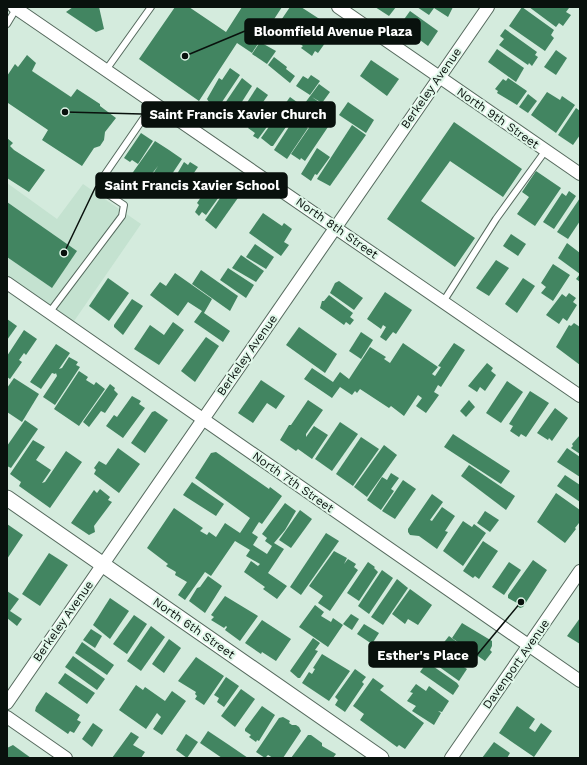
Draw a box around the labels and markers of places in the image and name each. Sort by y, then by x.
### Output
callout: Bloomfield Avenue Plaza [245,19,420,44]
callout: Saint Francis Xavier Church [142,102,335,127]
callout: Saint Francis Xavier School [96,173,287,198]
callout: Esther's Place [369,642,477,667]

